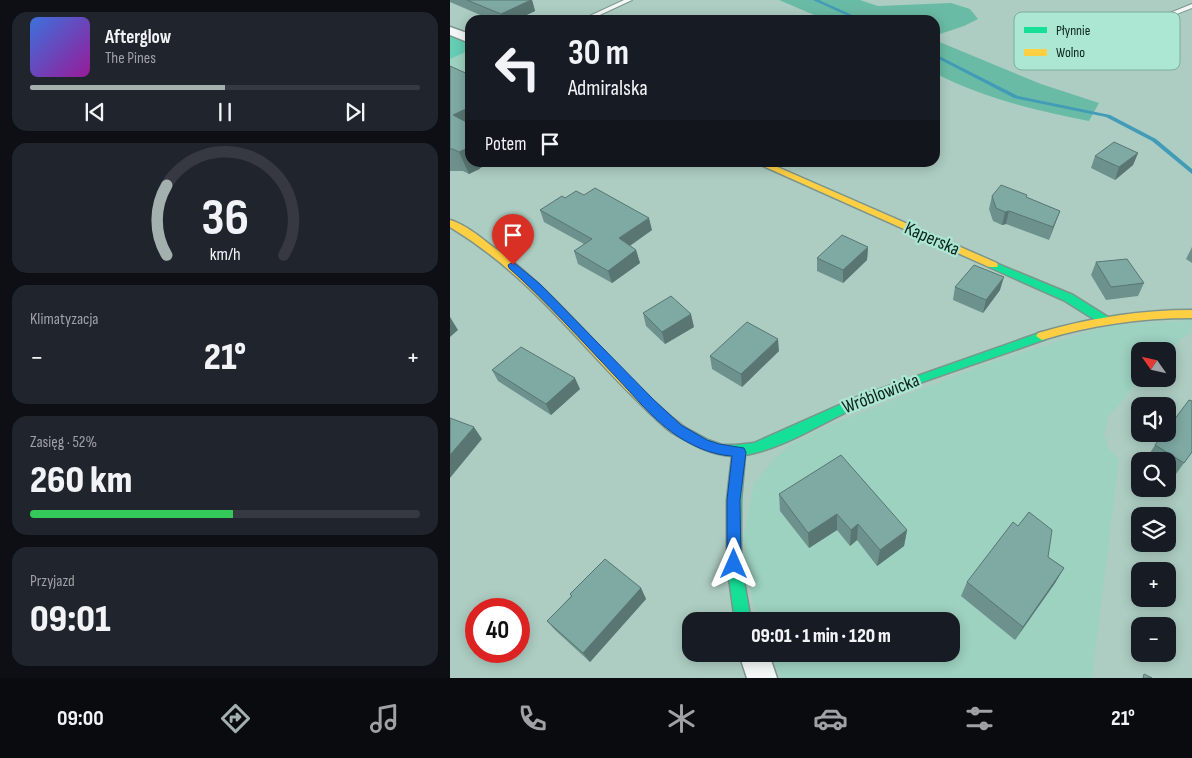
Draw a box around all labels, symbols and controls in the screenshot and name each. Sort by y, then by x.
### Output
legend [1014,12,1180,70]
text: Płynnie [1056,22,1090,39]
text: Afterglow [105,26,171,49]
text: 30 m [568,32,629,75]
icon: left [485,35,550,100]
text: Wolno [1056,44,1085,61]
text: The Pines [105,49,156,68]
text: Admiralska [568,75,648,102]
icon: previous [81,98,109,126]
icon: pause [211,98,239,126]
icon: next [341,98,369,126]
icon: arrive [536,130,564,158]
text: Potem [485,133,526,156]
text: 36 [201,187,249,250]
pin [492,214,534,265]
street label: Kaperska [901,217,963,261]
icon: arrive [499,221,527,249]
text: km/h [210,244,240,265]
text: Klimatyzacja [30,310,99,329]
text: 21° [204,335,246,380]
text: − [30,341,44,374]
text: + [406,341,420,374]
north arrow [1131,342,1176,388]
map controls [1131,342,1176,662]
street label: Wróblowicka [839,369,923,419]
button: sound [1131,397,1176,442]
text: Zasięg · 52% [30,433,97,452]
button: search [1131,452,1176,497]
text: 260 km [30,458,132,503]
button: layers [1131,507,1176,552]
position arrow [707,537,759,589]
button: + [1131,562,1176,607]
text: Przyjazd [30,572,75,591]
text: 09:01 [30,597,111,642]
speed limit sign: 40 [465,598,530,663]
button: − [1131,617,1176,662]
text: 09:01 · 1 min · 120 m [751,625,891,648]
icon: directions [218,701,253,736]
icon: music [367,701,402,736]
icon: phone [515,701,550,736]
icon: climate [664,701,699,736]
icon: car [813,701,848,736]
icon: filters [962,701,997,736]
text: 09:00 [57,705,104,732]
text: 21° [1111,705,1135,732]

